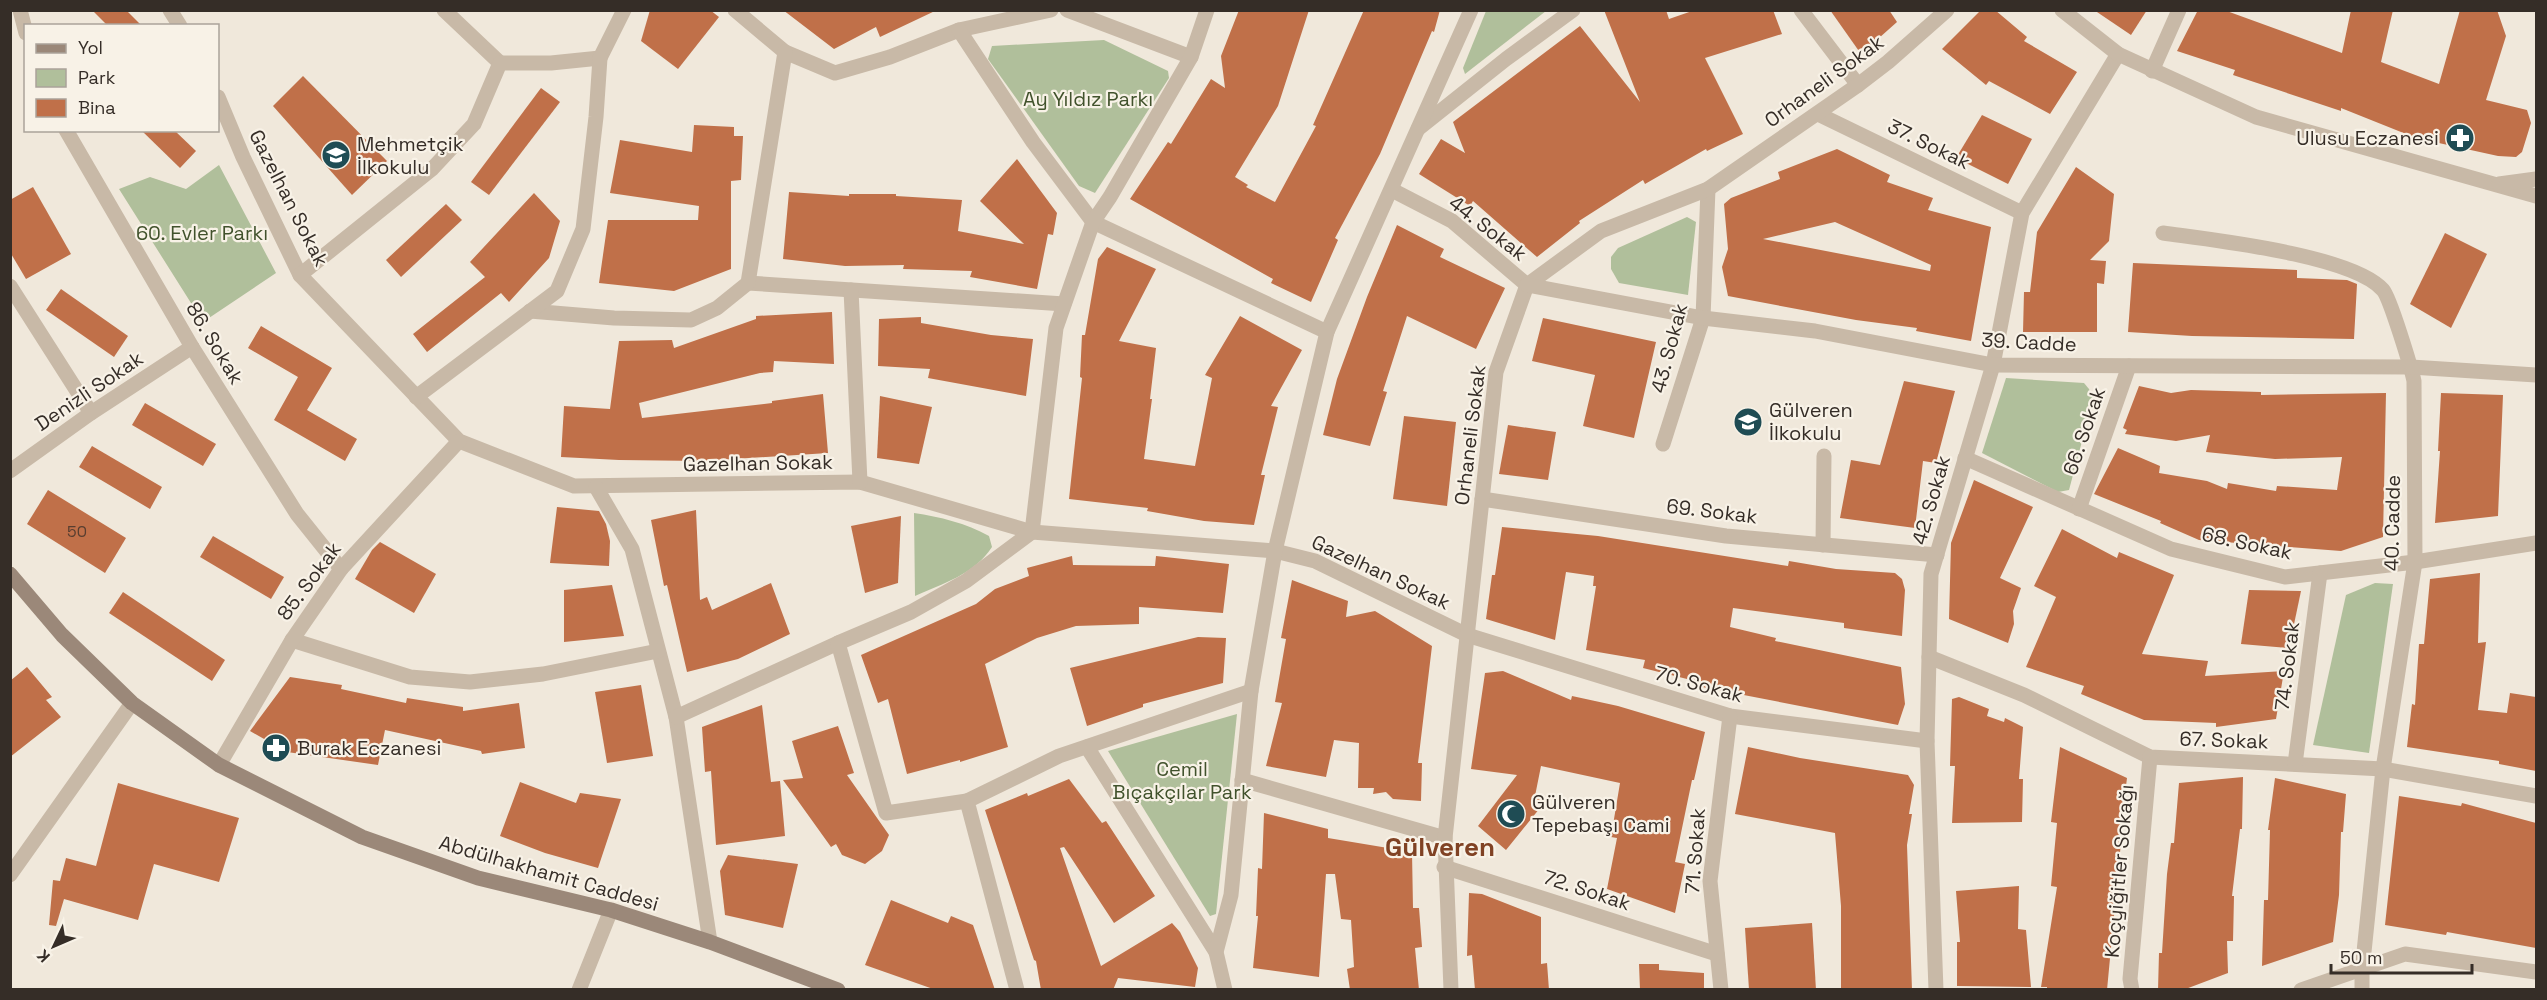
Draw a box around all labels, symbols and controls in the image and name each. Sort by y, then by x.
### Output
legend [24,24,219,132]
street label: Orhaneli Sokak [1759,29,1889,133]
text: Yol [78,36,103,59]
text: Park [78,66,116,89]
park label: Ay Yıldız Parkı [1023,86,1153,112]
text: Bina [78,96,116,119]
street label: 37. Sokak [1883,113,1975,175]
pharmacy icon: Ulusu Eczanesi [2444,122,2476,154]
street label: Gazelhan Sokak [243,125,335,271]
place label: Ulusu Eczanesi [2296,125,2439,151]
place label: Mehmetçik İlkokulu [357,131,464,180]
school or university icon: Mehmetçik İlkokulu [320,139,352,171]
street label: 44. Sokak [1444,189,1532,267]
park label: 60. Evler Parkı [136,220,268,246]
street label: 86. Sokak [180,297,250,389]
street label: 43. Sokak [1645,300,1693,396]
street label: 39. Cadde [1981,327,2077,357]
street label: Denizli Sokak [30,345,148,437]
street label: Orhaneli Sokak [1448,363,1492,507]
street label: 66. Sokak [2057,383,2111,478]
place label: Gülveren İlkokulu [1769,397,1853,446]
school or university icon: Gülveren İlkokulu [1732,406,1764,438]
street label: Gazelhan Sokak [683,449,833,477]
street label: 42. Sokak [1906,452,1956,548]
street label: 40. Cadde [2378,475,2406,571]
street label: 69. Sokak [1665,493,1759,529]
house number: 50 [67,521,87,542]
street label: 68. Sokak [2199,521,2295,565]
street label: Gazelhan Sokak [1308,529,1455,616]
street label: 85. Sokak [271,536,347,625]
street label: 74. Sokak [2269,620,2305,712]
street label: 70. Sokak [1652,660,1746,708]
street label: 67. Sokak [2179,725,2269,755]
pharmacy icon: Burak Eczanesi [260,732,292,764]
place label: Burak Eczanesi [297,735,441,761]
park label: Cemil Bıçakçılar Park [1112,756,1252,805]
street label: Koçyiğitler Sokağı [2098,783,2140,959]
place label: Gülveren Tepebaşı Cami [1532,789,1670,838]
mosque icon: Gülveren Tepebaşı Cami [1495,798,1527,830]
street label: 71. Sokak [1679,807,1711,895]
street label: Abdülhakhamit Caddesi [436,829,662,917]
district label: Gülveren [1385,830,1495,864]
street label: 72. Sokak [1540,864,1634,916]
north arrow [24,916,84,976]
scale bar [2331,937,2472,975]
text: K [33,945,55,967]
text: 50 m [2340,946,2382,969]

